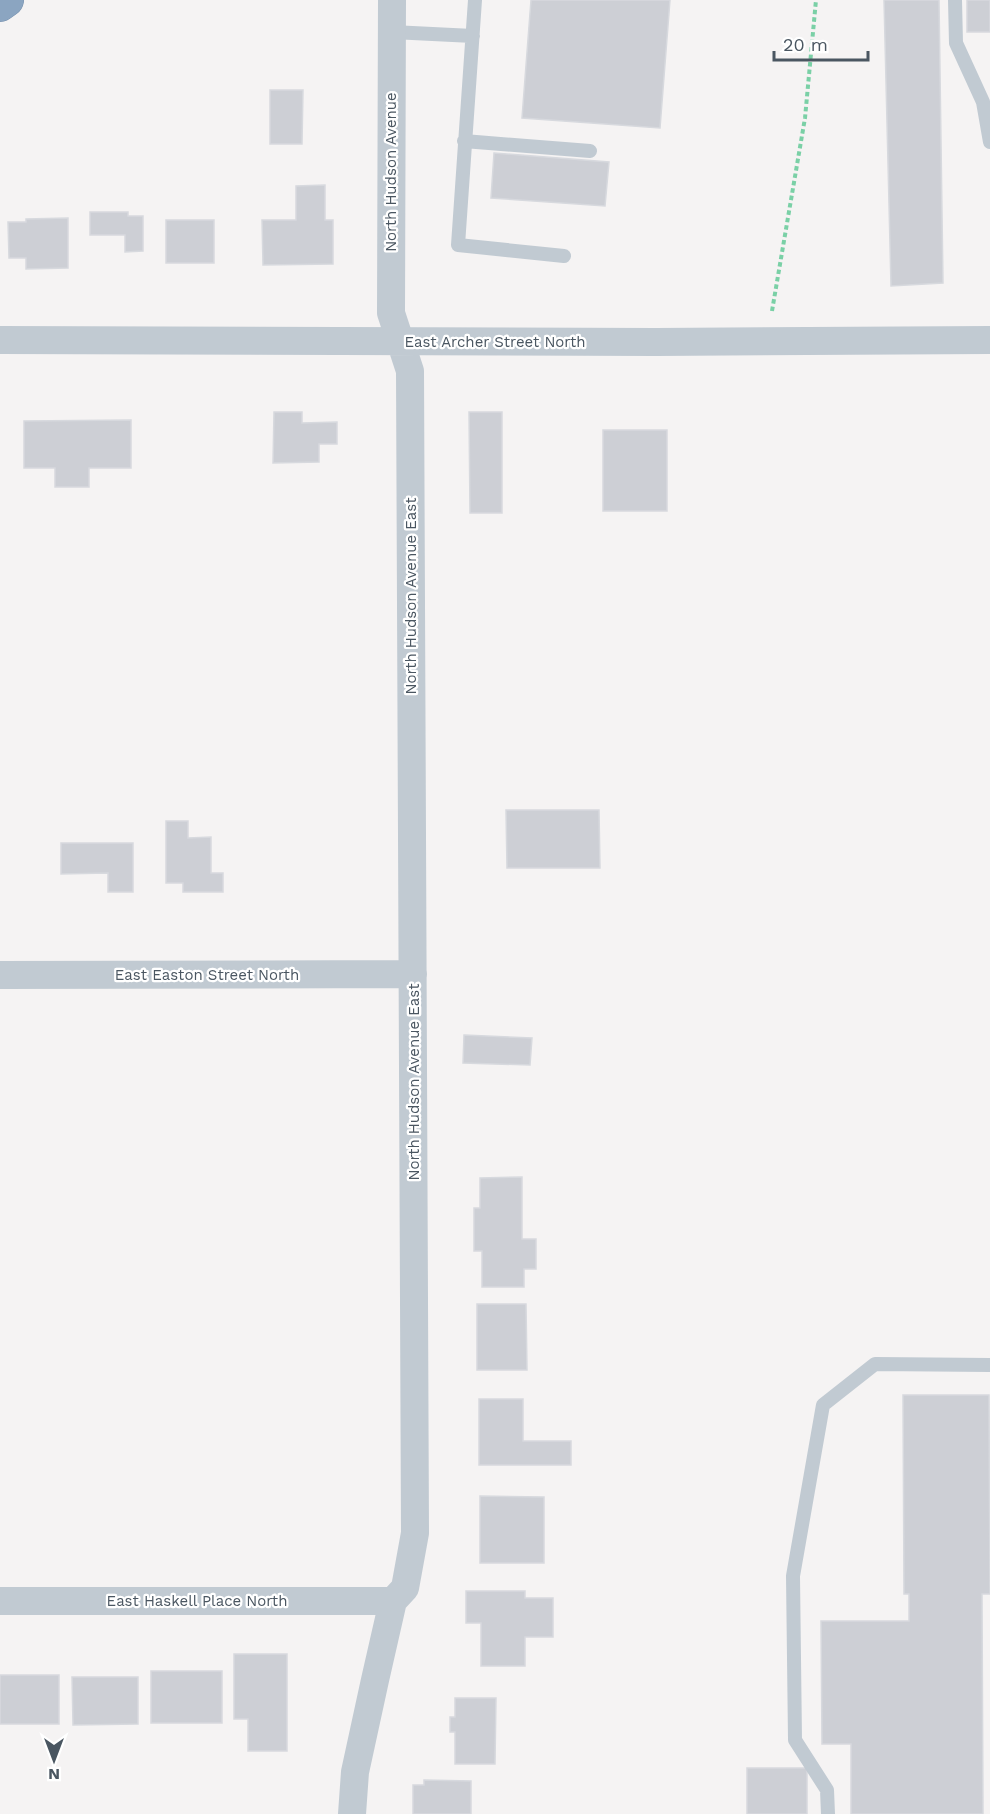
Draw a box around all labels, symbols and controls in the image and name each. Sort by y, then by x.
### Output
scale bar [774,24,868,62]
text: 20 m [783,34,828,55]
street label: North Hudson Avenue [382,92,400,252]
street label: East Archer Street North [404,333,586,351]
street label: North Hudson Avenue East [402,497,420,694]
street label: East Easton Street North [115,966,299,984]
street label: North Hudson Avenue East [405,983,423,1180]
street label: East Haskell Place North [107,1592,287,1610]
north arrow [24,1730,84,1790]
text: N [48,1765,60,1784]

